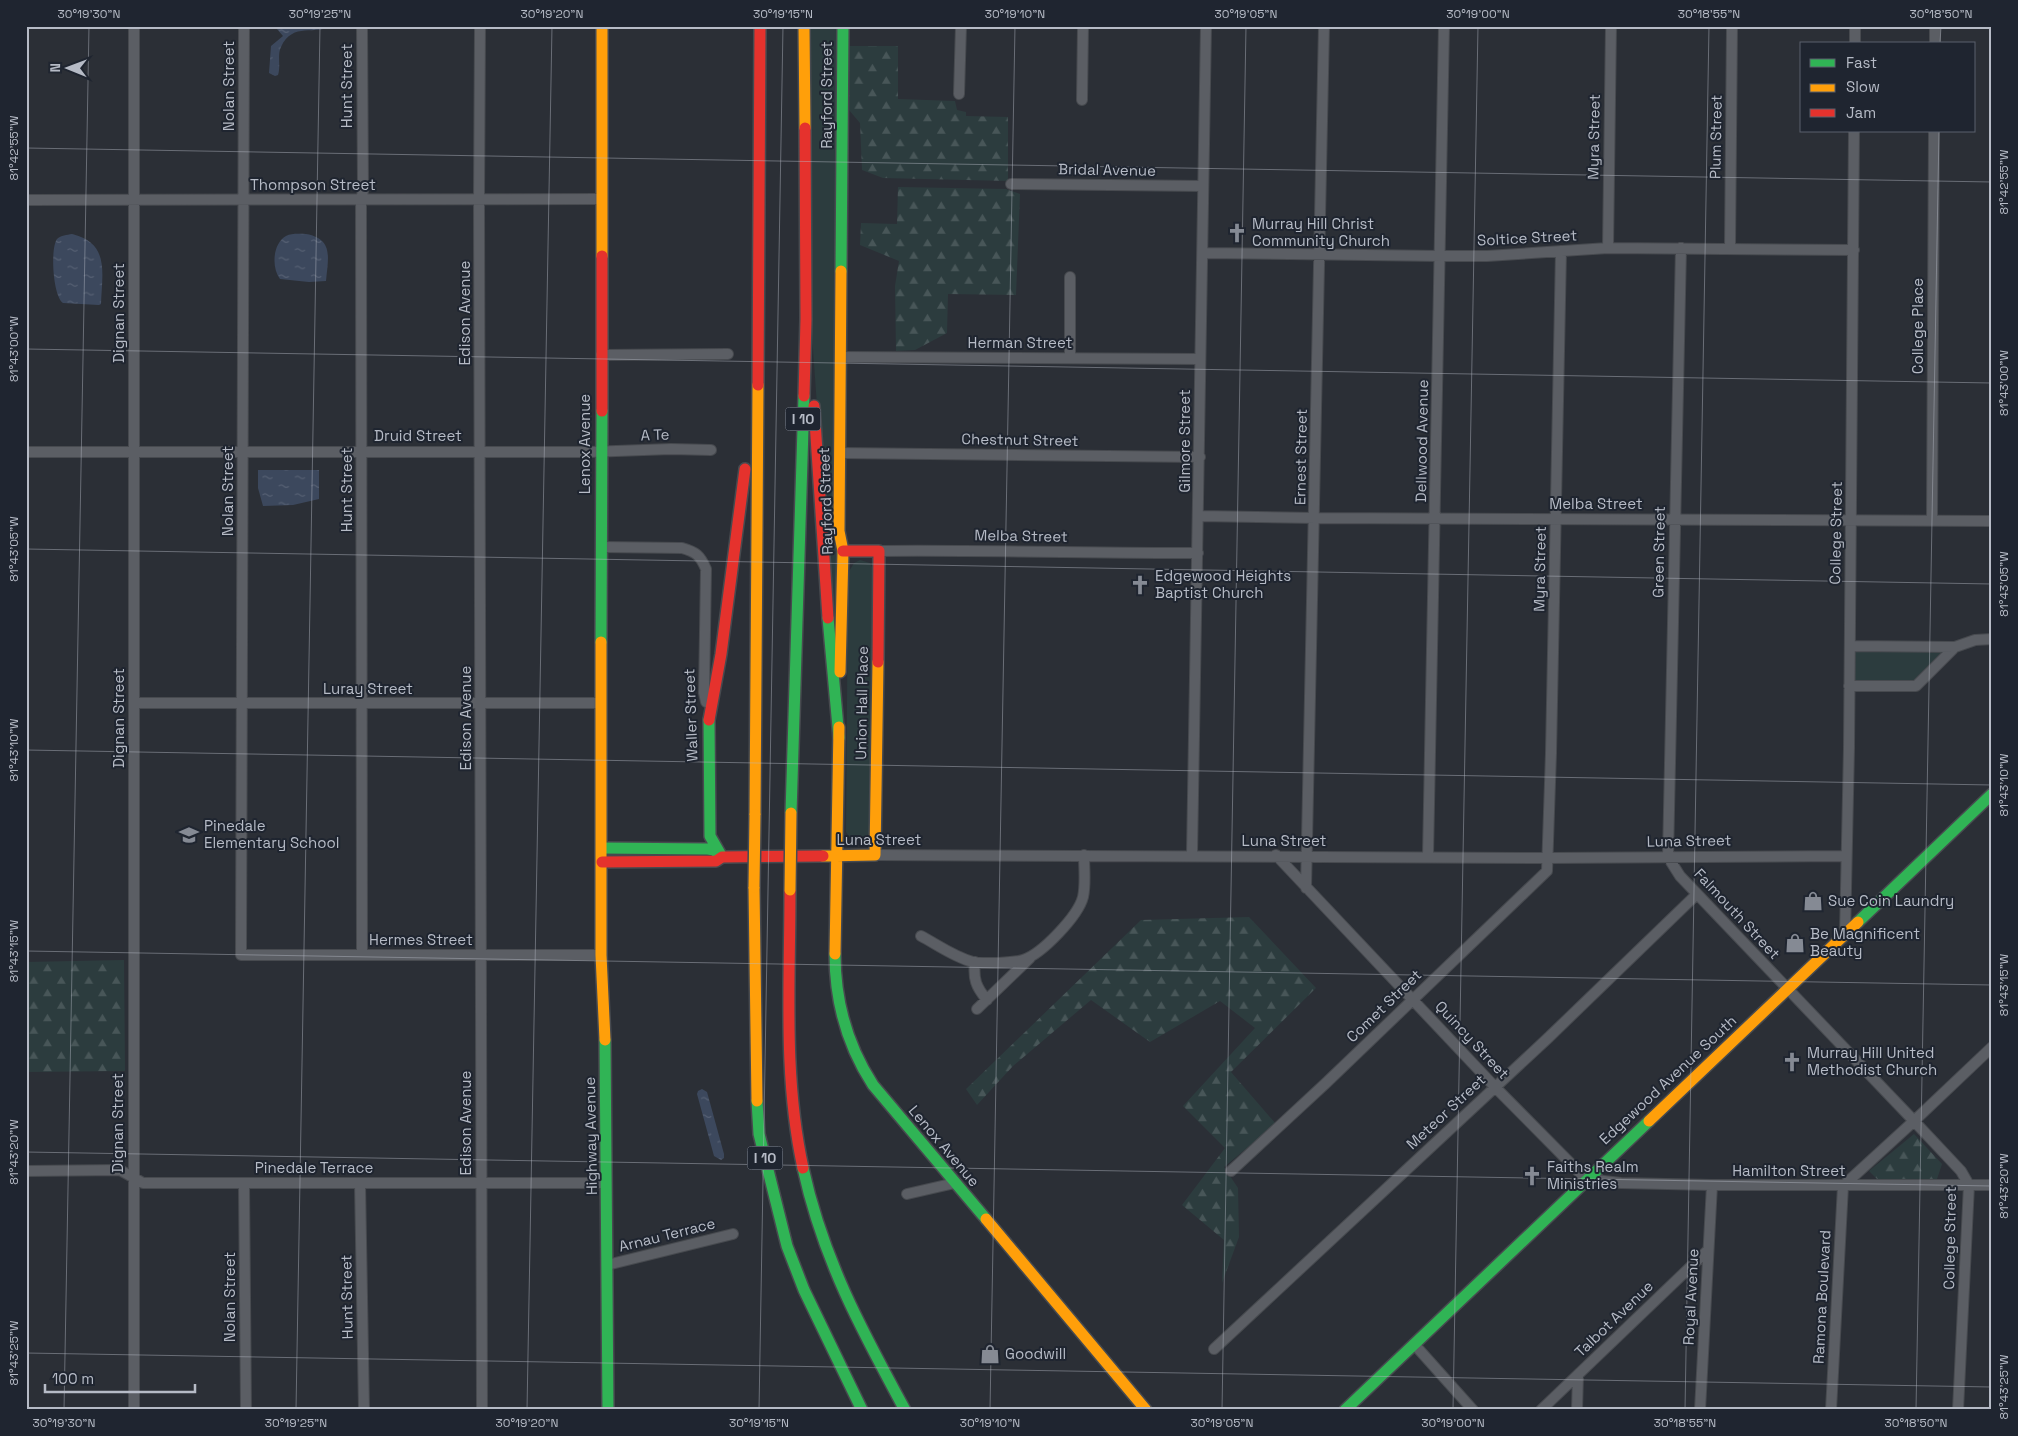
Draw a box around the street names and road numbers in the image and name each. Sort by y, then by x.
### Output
street label: Nolan Street [219,41,238,131]
street label: Rayford Street [817,41,836,149]
street label: Hunt Street [337,44,356,128]
street label: Myra Street [1583,94,1604,180]
street label: Plum Street [1705,95,1726,179]
street label: Bridal Avenue [1058,159,1156,180]
street label: Thompson Street [250,175,376,194]
street label: Soltice Street [1476,225,1578,250]
street label: Edison Avenue [455,260,474,365]
street label: Dignan Street [109,263,128,363]
street label: College Place [1908,278,1927,374]
street label: Herman Street [968,333,1072,352]
street label: Dellwood Avenue [1411,379,1432,503]
street label: Gilmore Street [1175,389,1194,493]
street label: Lenox Avenue [575,394,594,494]
road number: I 10 [786,408,820,430]
street label: Ernest Street [1290,408,1311,505]
street label: A Te [640,424,670,444]
street label: Druid Street [374,426,462,445]
street label: Chestnut Street [961,429,1079,450]
street label: Nolan Street [218,446,237,536]
street label: Rayford Street [814,447,837,555]
street label: Hunt Street [337,448,356,532]
street label: College Street [1825,481,1846,585]
street label: Melba Street [1549,494,1643,513]
street label: Green Street [1648,506,1669,598]
street label: Melba Street [974,525,1068,546]
street label: Myra Street [1529,526,1550,612]
street label: Union Hall Place [851,646,872,760]
street label: Edison Avenue [456,665,475,770]
street label: Dignan Street [109,668,128,768]
street label: Waller Street [679,668,702,762]
street label: Luray Street [323,679,413,698]
street label: Luna Street [837,830,922,849]
street label: Luna Street [1646,830,1732,851]
street label: Luna Street [1242,831,1327,850]
street label: Falmouth Street [1690,864,1784,963]
street label: Hermes Street [369,930,473,949]
street label: Comet Street [1342,965,1425,1046]
street label: Quincy Street [1431,997,1513,1083]
street label: Edgewood Avenue South [1595,1011,1740,1148]
street label: Edison Avenue [456,1070,475,1175]
street label: Meteor Street [1402,1070,1489,1153]
street label: Dignan Street [108,1073,127,1173]
street label: Highway Avenue [580,1077,601,1195]
street label: Lenox Avenue [905,1101,984,1190]
road number: I 10 [748,1146,782,1170]
street label: Pinedale Terrace [255,1158,373,1177]
street label: Hamilton Street [1732,1161,1846,1180]
street label: College Street [1939,1186,1960,1290]
street label: Arnau Terrace [617,1213,717,1256]
street label: Ramona Boulevard [1809,1230,1834,1364]
street label: Royal Avenue [1678,1248,1703,1346]
street label: Nolan Street [220,1252,239,1342]
street label: Hunt Street [336,1254,357,1339]
street label: Talbot Avenue [1570,1276,1657,1361]

